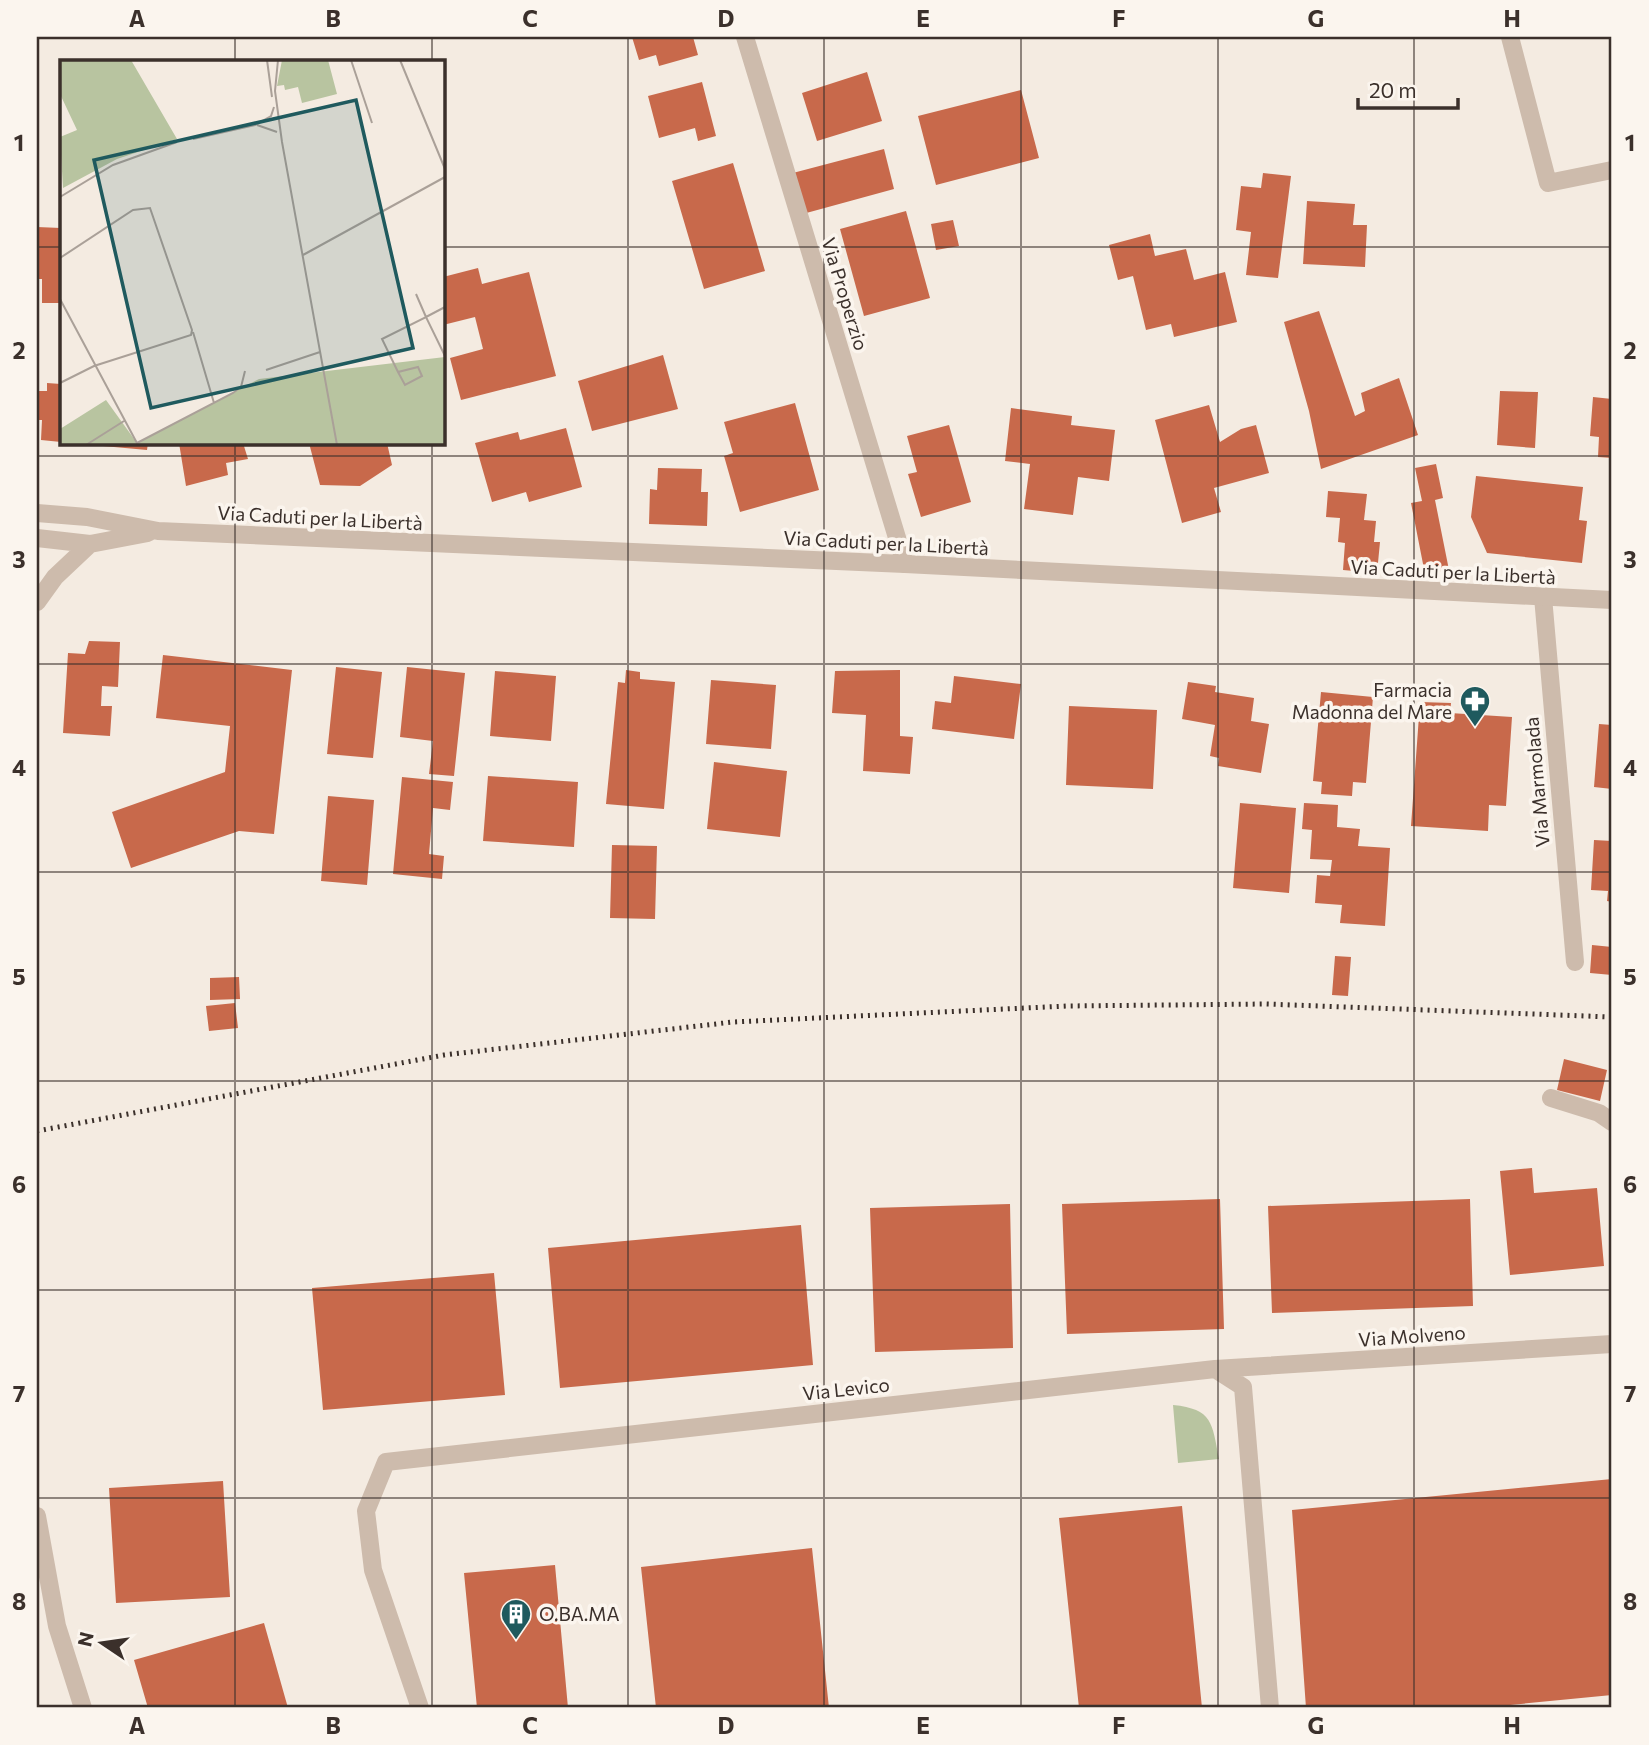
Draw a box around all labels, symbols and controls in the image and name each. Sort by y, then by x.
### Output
text: A [129,4,146,32]
text: B [325,4,341,32]
text: C [522,4,538,32]
text: D [718,4,735,32]
text: E [916,4,930,32]
text: F [1112,4,1126,32]
text: G [1308,4,1324,32]
text: H [1503,4,1521,32]
inset map [60,60,444,444]
scale bar [1358,66,1458,110]
text: 20 m [1369,77,1417,102]
text: 1 [14,128,24,156]
text: 1 [1625,128,1635,156]
street label: Via Properzio [817,235,874,353]
text: 2 [12,336,26,364]
text: 2 [1623,336,1637,364]
street label: Via Caduti per la Libertà [217,501,423,534]
street label: Via Caduti per la Libertà [783,526,989,559]
text: 3 [12,545,26,573]
text: 3 [1623,545,1637,573]
street label: Via Caduti per la Libertà [1350,555,1556,588]
place label: Farmacia Madonna del Mare [1292,678,1452,723]
pharmacy icon: Farmacia Madonna del Mare [1458,684,1492,728]
street label: Via Marmolada [1519,716,1554,848]
text: 4 [12,753,26,781]
text: 4 [1623,753,1637,781]
text: 5 [12,962,26,990]
text: 5 [1623,962,1637,990]
text: 6 [12,1170,26,1198]
text: 6 [1623,1170,1637,1198]
street label: Via Molveno [1358,1320,1466,1351]
street label: Via Levico [801,1372,891,1405]
text: 7 [13,1379,25,1407]
text: 7 [1624,1379,1636,1407]
text: 8 [12,1587,26,1615]
text: 8 [1623,1587,1637,1615]
building icon: O.BA.MA [499,1597,533,1641]
place label: O.BA.MA [539,1602,620,1625]
north arrow [66,1608,136,1678]
text: N [72,1630,98,1649]
text: A [129,1711,146,1739]
text: B [325,1711,341,1739]
text: C [522,1711,538,1739]
text: D [718,1711,735,1739]
text: E [916,1711,930,1739]
text: F [1112,1711,1126,1739]
text: G [1308,1711,1324,1739]
text: H [1503,1711,1521,1739]

